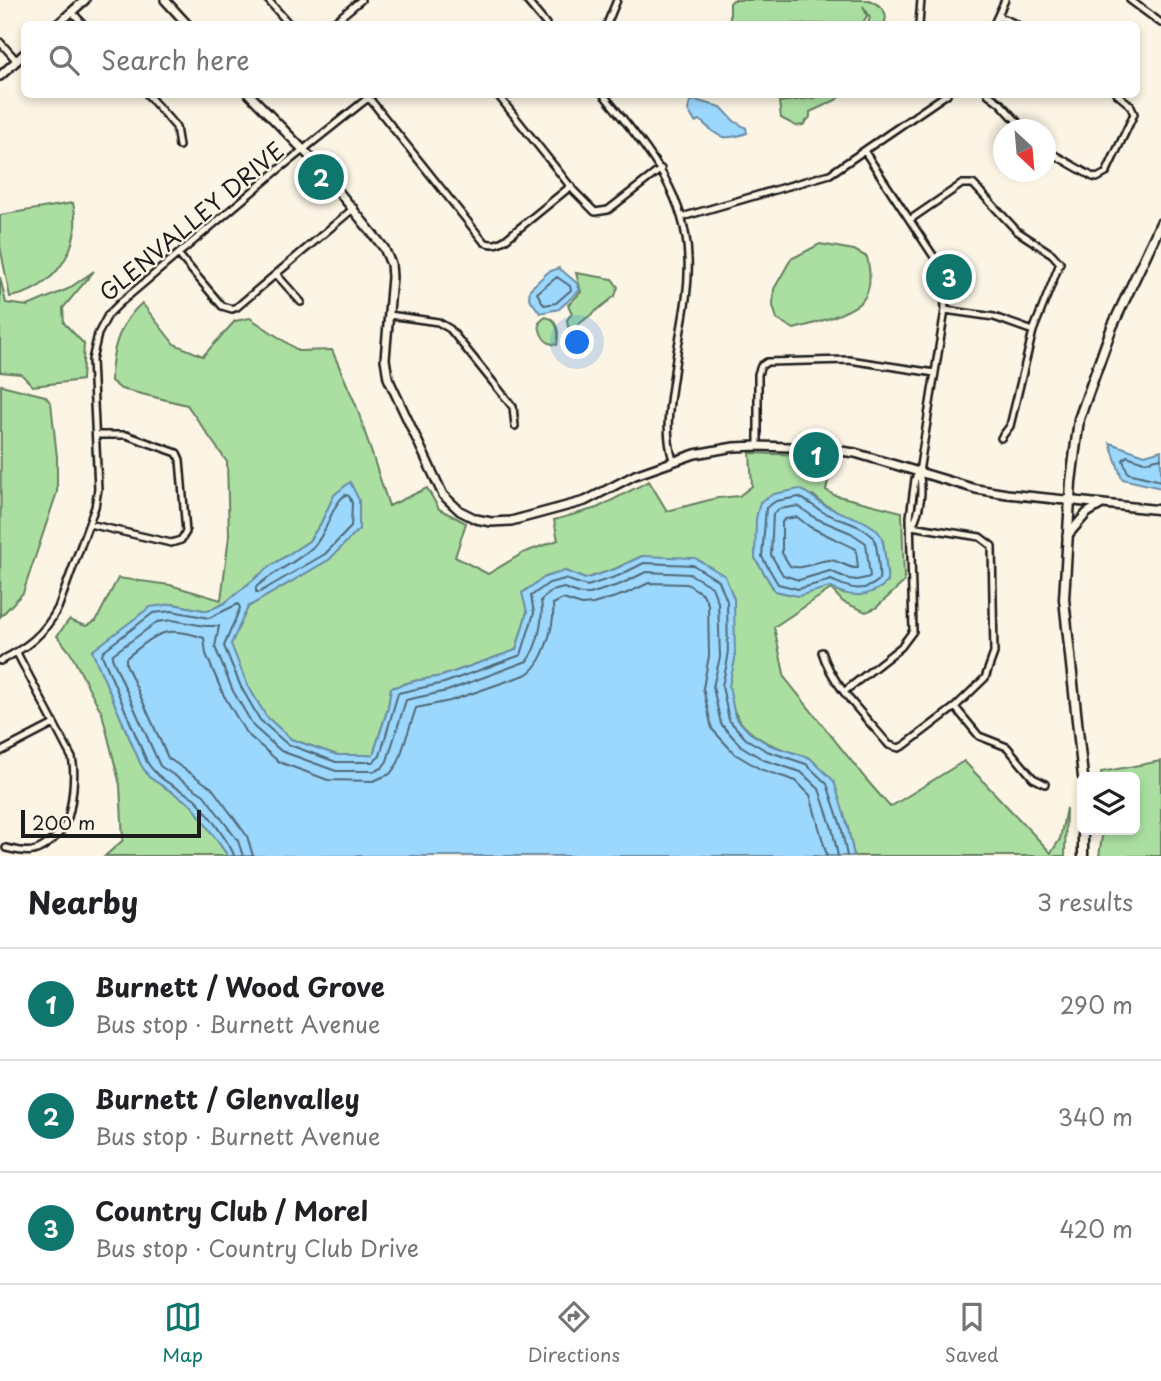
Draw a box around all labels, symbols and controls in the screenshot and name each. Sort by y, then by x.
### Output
search box [21,21,1140,98]
text: Search here [101,40,250,79]
icon: search [45,41,83,79]
north arrow [993,119,1056,182]
street label: GLENVALLEY DRIVE [91,133,291,309]
pin: 2 [298,151,344,203]
pin: 3 [926,251,972,303]
your location [560,325,594,359]
pin: 1 [793,429,839,481]
map controls [1077,772,1140,835]
button: layers [1077,772,1140,835]
scale bar [21,807,201,839]
text: 200 m [32,808,95,836]
text: Nearby [28,879,138,924]
text: 3 results [1037,884,1133,919]
text: Burnett / Wood Grove [95,967,385,1006]
text: 1 [46,987,57,1022]
text: 290 m [1060,987,1133,1022]
text: Bus stop · Burnett Avenue [95,1006,381,1041]
text: Burnett / Glenvalley [95,1079,360,1118]
text: 2 [43,1099,59,1134]
text: 340 m [1058,1099,1133,1134]
text: Bus stop · Burnett Avenue [95,1118,381,1153]
text: Country Club / Morel [95,1191,368,1230]
text: 3 [43,1211,59,1246]
text: 420 m [1059,1211,1133,1246]
text: Bus stop · Country Club Drive [95,1230,419,1265]
tab: Map [162,1298,203,1368]
tab: Directions [528,1298,620,1368]
tab: Saved [945,1298,999,1368]

